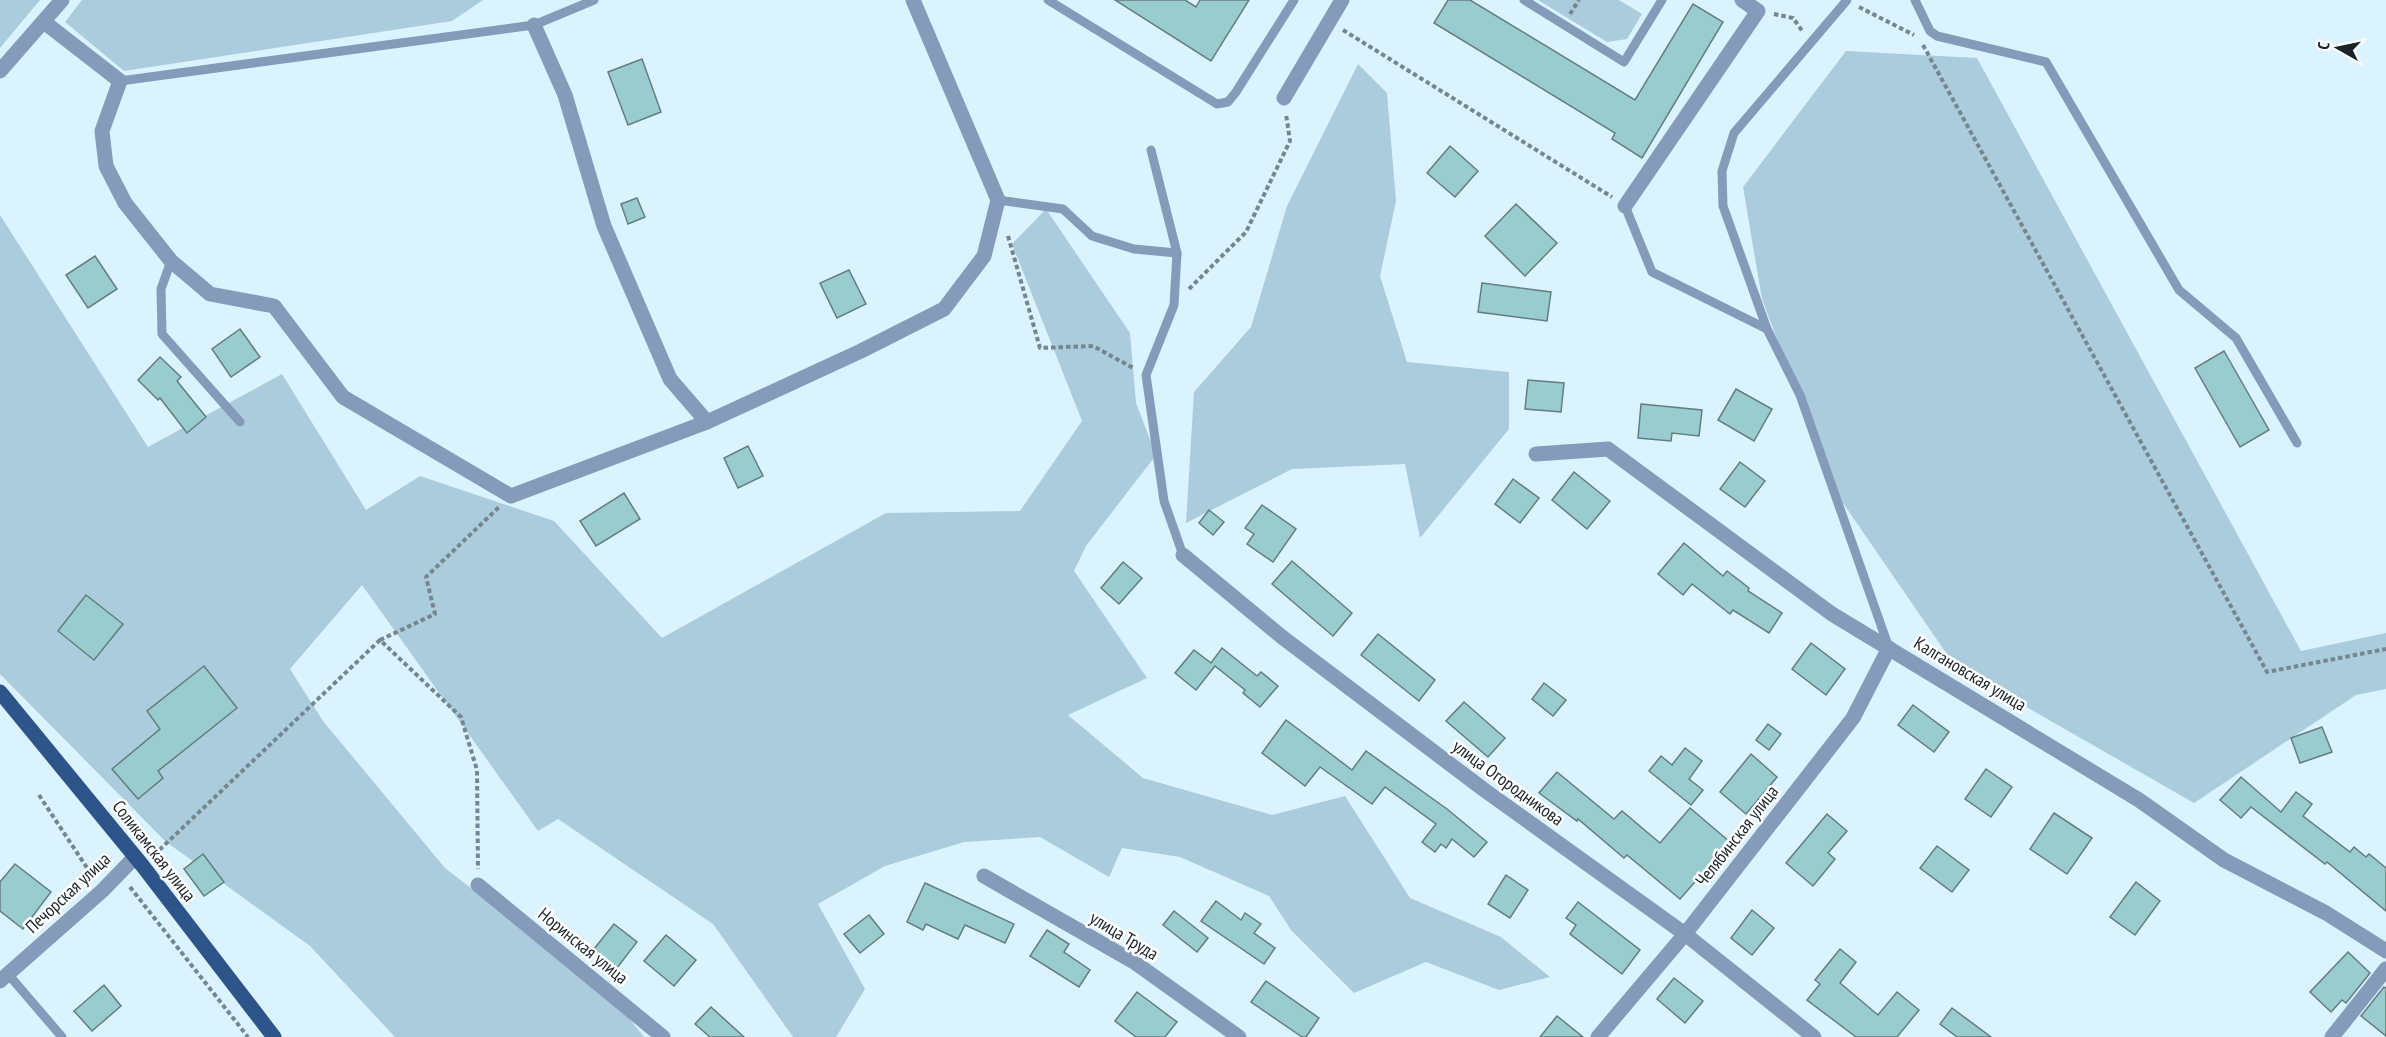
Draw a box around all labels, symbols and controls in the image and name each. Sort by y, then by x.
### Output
north arrow [2308,18,2368,78]
text: С [2313,40,2334,51]
street label: Калгановская улица [1910,631,2031,716]
street label: улица Огородникова [1448,735,1568,831]
street label: Челябинская улица [1690,781,1783,891]
street label: Соликамская улица [108,795,201,906]
street label: Печорская улица [20,847,115,938]
street label: Норинская улица [534,902,633,989]
street label: улица Труда [1086,906,1163,965]

